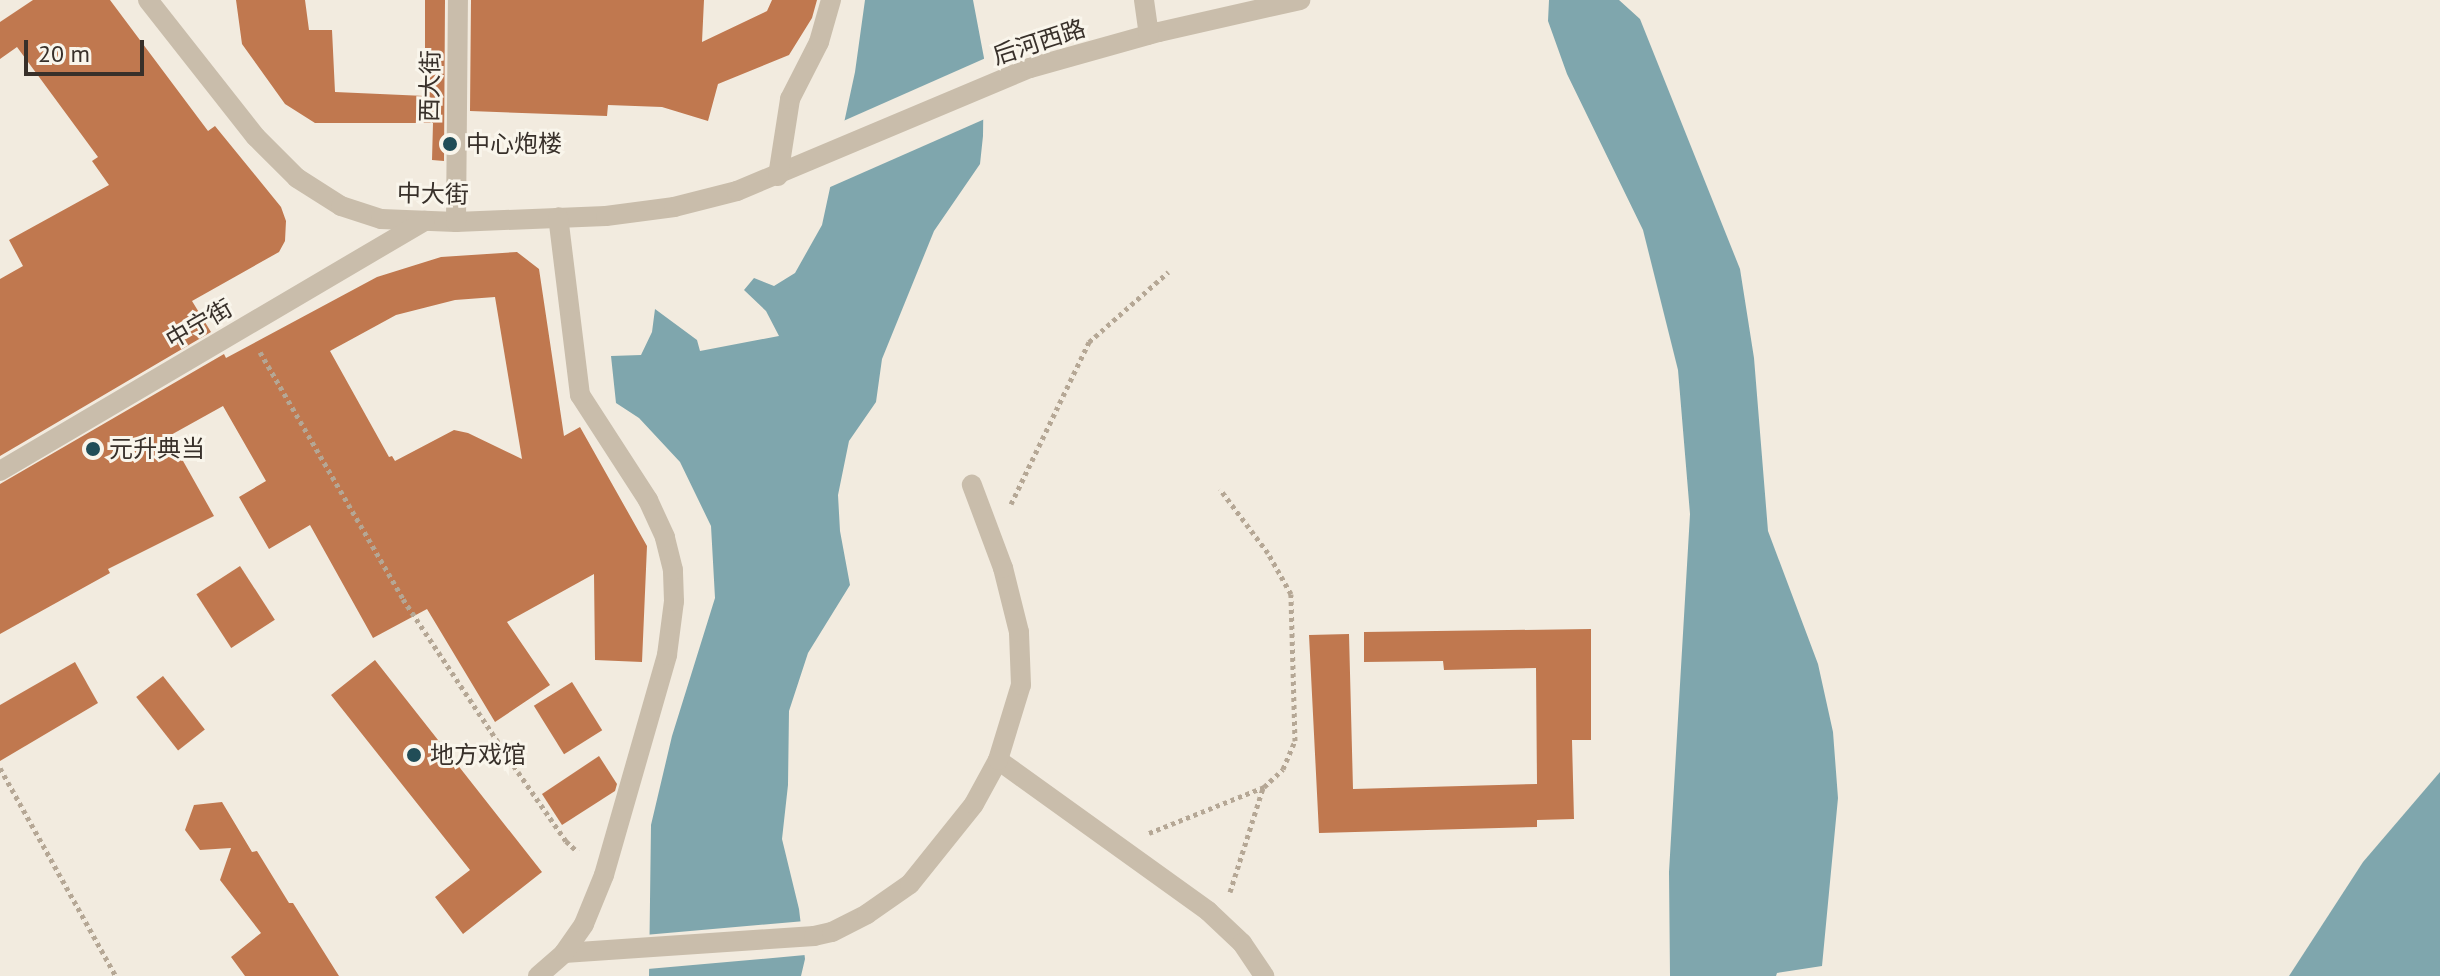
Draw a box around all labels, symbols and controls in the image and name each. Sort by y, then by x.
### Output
street label: 后河西路 [989,13,1089,71]
scale bar [28,24,148,74]
text: 20 m [38,38,90,69]
street label: 西大街 [415,50,445,122]
place label: 中心炮楼 [466,130,562,158]
marker: 中心炮楼 [441,135,459,153]
street label: 中大街 [397,179,469,209]
street label: 中宁街 [161,294,237,354]
place label: 元升典当 [109,435,205,463]
marker: 元升典当 [84,440,102,458]
place label: 地方戏馆 [430,741,526,769]
marker: 地方戏馆 [405,746,423,764]

